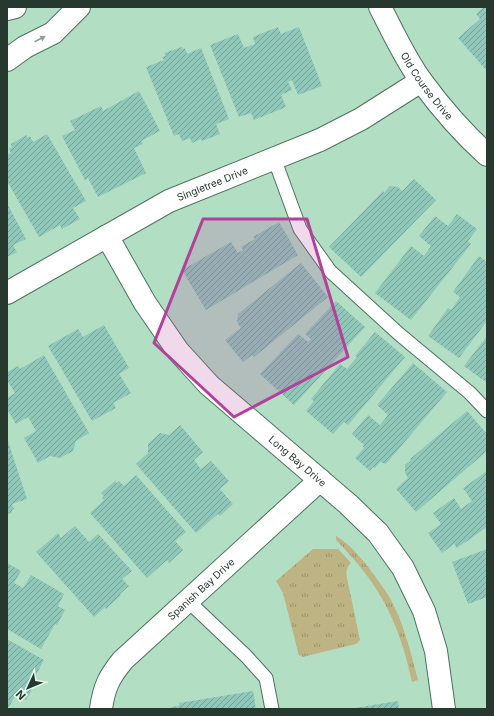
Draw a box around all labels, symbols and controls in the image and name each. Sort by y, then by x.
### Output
one-way arrow [34,36,46,43]
street label: Old Course Drive [398,50,456,122]
street label: Singletree Drive [175,164,250,203]
street label: Long Bay Drive [266,433,329,489]
street label: Spanish Bay Drive [165,555,237,622]
north arrow [8,668,48,708]
text: N [13,687,29,703]

